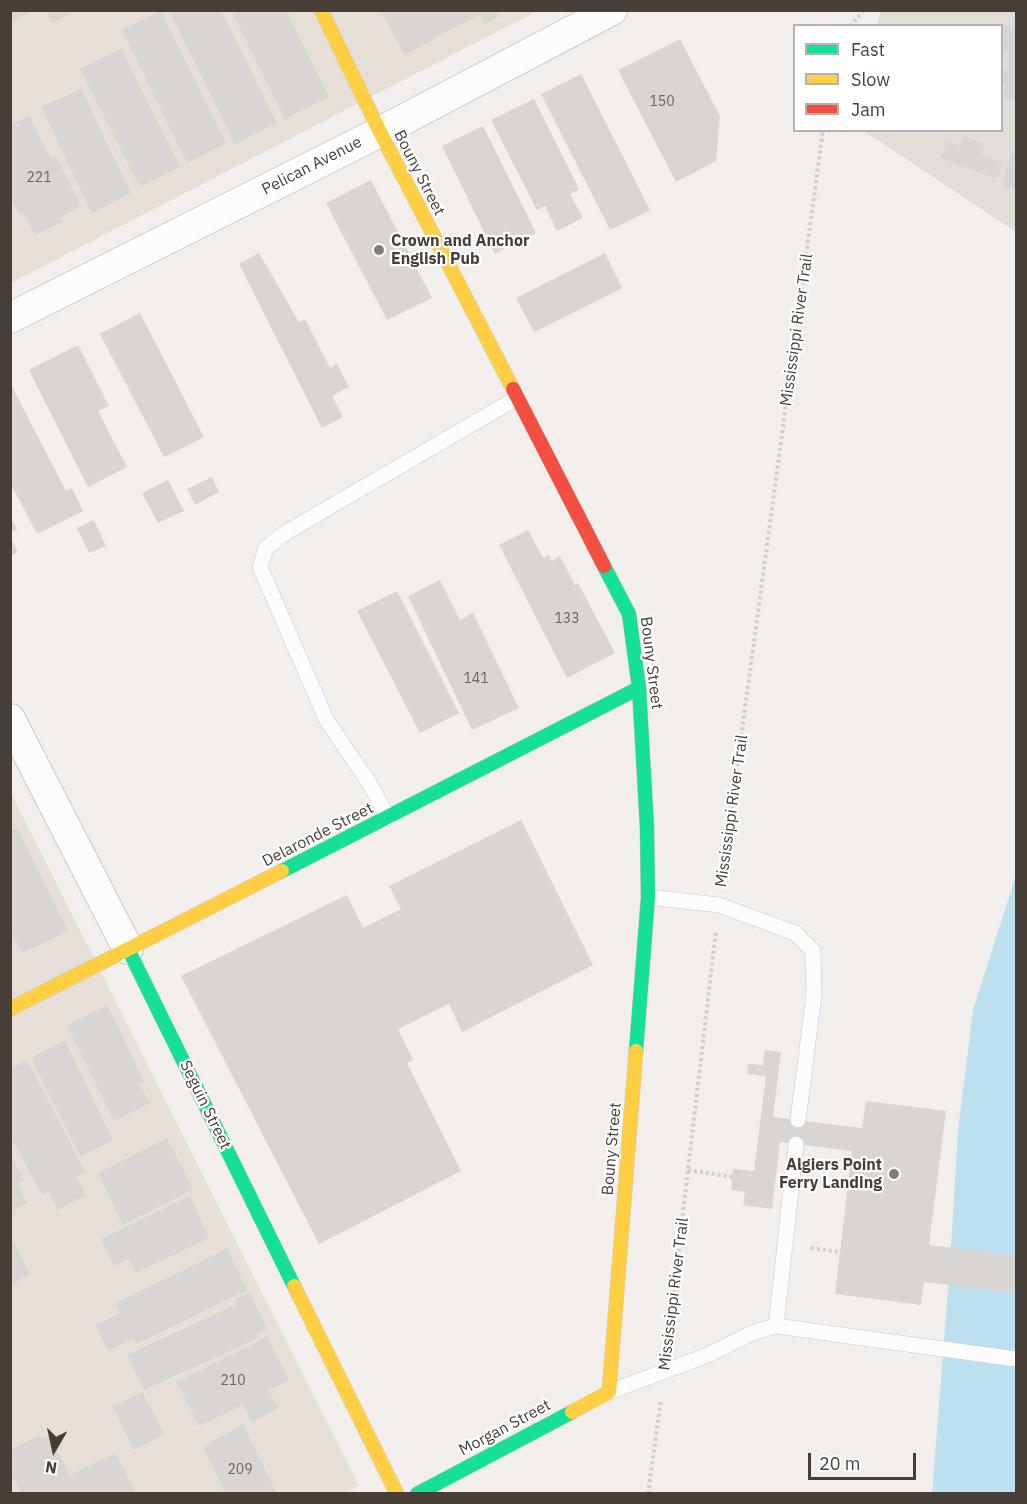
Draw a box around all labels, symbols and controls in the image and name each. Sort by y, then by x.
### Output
legend [793,24,1003,132]
text: Fast [851,38,885,61]
text: Slow [851,68,890,91]
house number: 150 [649,94,675,110]
text: Jam [851,98,886,121]
street label: Bouny Street [389,127,449,219]
street label: Pelican Avenue [259,133,365,199]
house number: 221 [26,170,52,186]
place label: Crown and Anchor English Pub [391,231,529,269]
marker: Crown and Anchor English Pub [372,243,386,257]
street label: Mississippi River Trail [777,252,817,408]
house number: 133 [554,611,580,627]
street label: Bouny Street [636,616,666,710]
house number: 141 [463,671,489,687]
street label: Mississippi River Trail [712,733,752,889]
street label: Delaronde Street [259,799,377,871]
street label: Seguin Street [175,1058,235,1152]
street label: Bouny Street [598,1102,626,1196]
place label: Algiers Point Ferry Landing [779,1155,882,1193]
marker: Algiers Point Ferry Landing [887,1167,901,1181]
street label: Mississippi River Trail [655,1216,693,1372]
house number: 210 [220,1373,246,1389]
street label: Morgan Street [456,1396,554,1460]
north arrow [24,1420,84,1480]
scale bar [811,1441,919,1479]
text: 20 m [819,1452,861,1475]
text: N [44,1457,58,1479]
house number: 209 [227,1462,253,1478]

